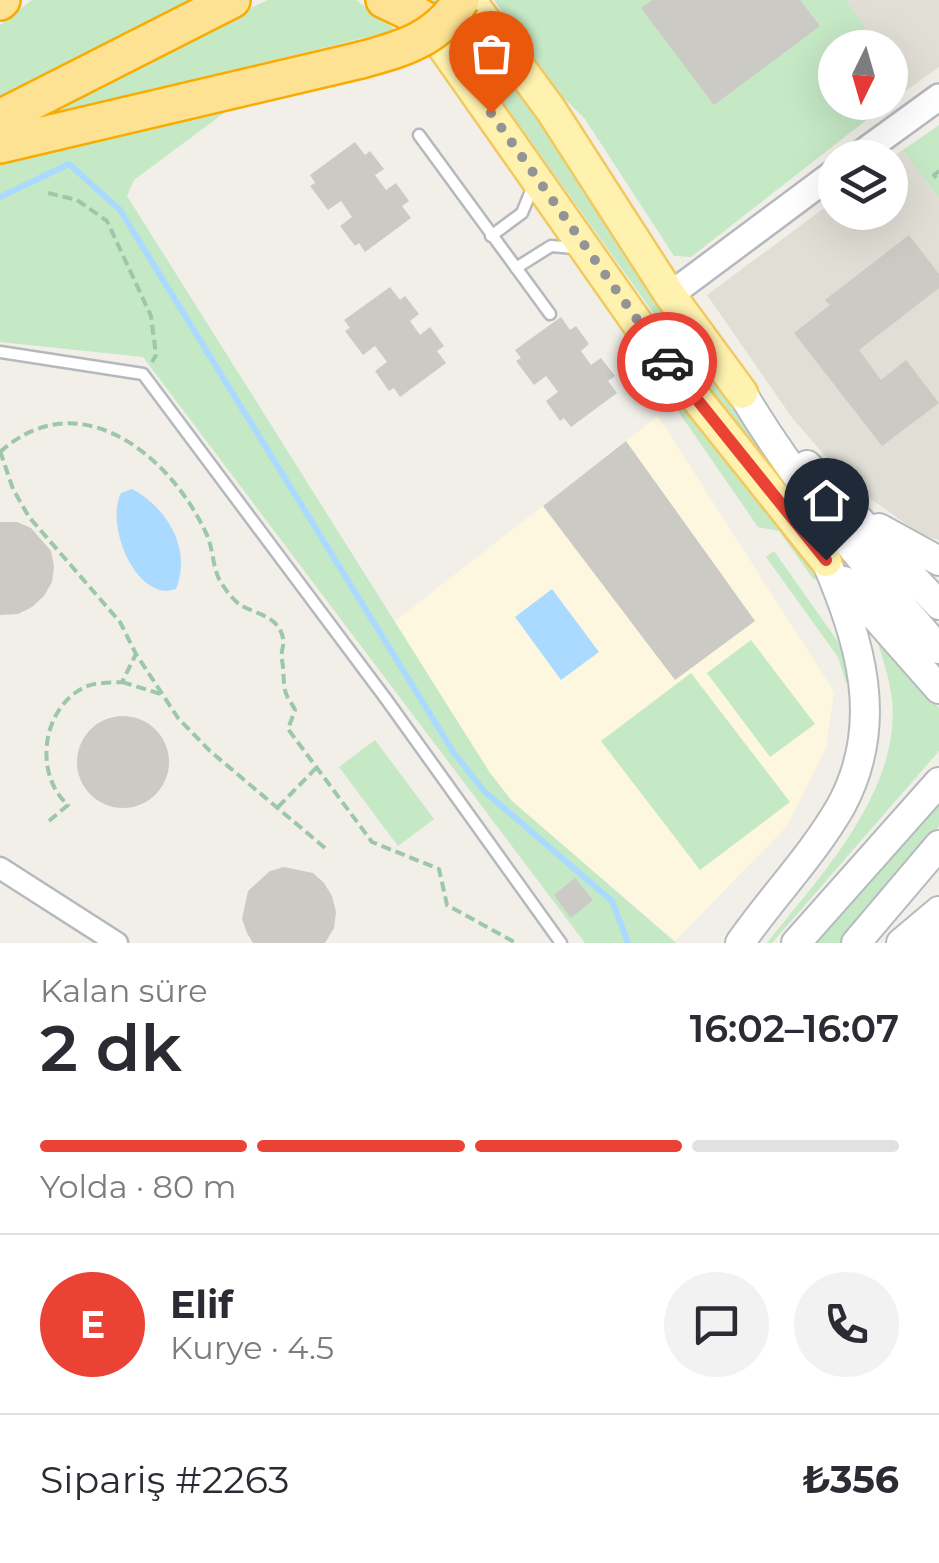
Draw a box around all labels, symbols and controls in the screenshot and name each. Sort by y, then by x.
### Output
pin [449,11,534,114]
icon: bag [464,26,519,81]
north arrow [818,30,908,120]
map controls [818,30,908,230]
button: layers [818,140,908,230]
courier [617,312,717,412]
icon: car [640,335,695,390]
pin [784,458,869,561]
icon: home [799,473,854,528]
text: Kalan süre [40,971,208,1010]
text: 16:02–16:07 [690,1005,899,1052]
text: 2 dk [40,1008,182,1087]
text: Yolda · 80 m [40,1167,236,1206]
button: chat [664,1272,769,1377]
button: phone [794,1272,899,1377]
text: Elif [170,1281,233,1328]
text: E [80,1301,105,1348]
text: Kurye · 4.5 [170,1328,334,1367]
text: Sipariş #2263 [40,1456,289,1503]
text: ₺356 [802,1456,899,1503]

